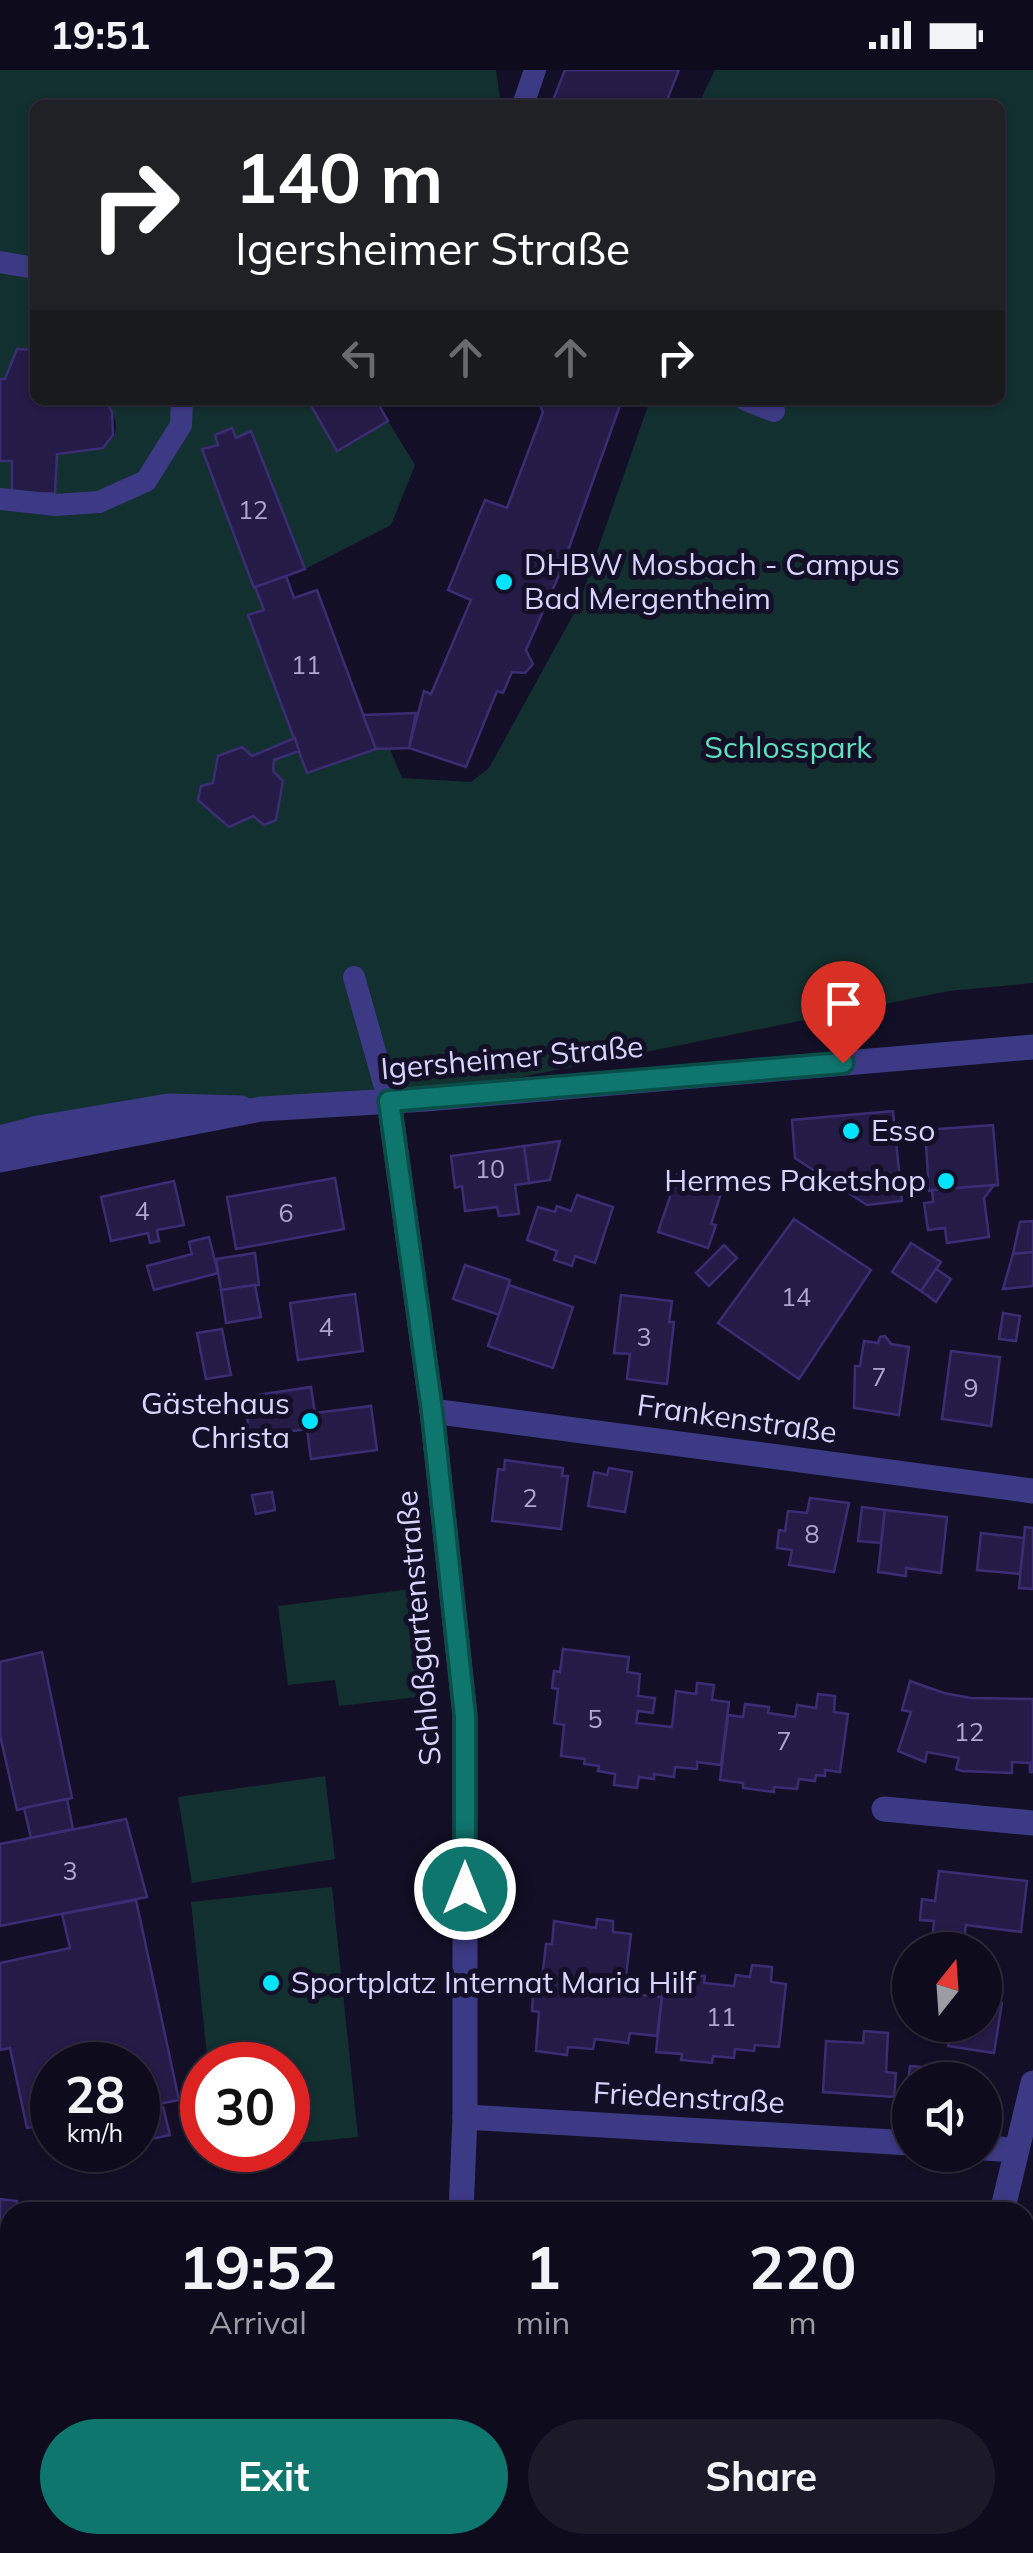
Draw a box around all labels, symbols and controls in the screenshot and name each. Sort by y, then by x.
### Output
text: 19:51 [50,11,151,59]
text: 140 m [235,133,443,221]
icon: right [70,140,200,270]
text: Igersheimer Straße [235,220,630,276]
icon: left [333,330,388,385]
icon: ahead [438,330,493,385]
icon: ahead [543,330,598,385]
icon: right [648,330,703,385]
house number: 12 [238,494,268,525]
place label: DHBW Mosbach - Campus Bad Mergentheim [524,545,900,617]
marker: DHBW Mosbach - Campus Bad Mergentheim [493,571,515,593]
house number: 11 [291,649,321,680]
park label: Schlosspark [704,728,872,766]
pin [801,961,886,1064]
icon: arrive [816,976,871,1031]
street label: Igersheimer Straße [379,1027,645,1087]
place label: Esso [871,1111,935,1149]
marker: Esso [840,1120,862,1142]
house number: 10 [475,1153,505,1184]
place label: Hermes Paketshop [664,1161,926,1199]
marker: Hermes Paketshop [935,1170,957,1192]
house number: 4 [134,1195,150,1226]
house number: 6 [278,1197,294,1228]
house number: 14 [781,1281,811,1312]
house number: 4 [318,1311,334,1342]
house number: 3 [636,1321,652,1352]
house number: 7 [871,1361,887,1392]
house number: 9 [963,1372,979,1403]
place label: Gästehaus Christa [141,1384,290,1456]
street label: Frankenstraße [635,1385,839,1451]
marker: Gästehaus Christa [299,1410,321,1432]
house number: 2 [522,1482,538,1513]
street label: Schloßgartenstraße [387,1489,449,1767]
house number: 8 [804,1518,820,1549]
house number: 5 [587,1703,603,1734]
house number: 12 [954,1716,984,1747]
house number: 7 [776,1725,792,1756]
position arrow [413,1837,517,1941]
house number: 3 [62,1855,78,1886]
north arrow [892,1932,1002,2042]
map controls [892,1932,1002,2172]
place label: Sportplatz Internat Maria Hilf [291,1963,697,2001]
marker: Sportplatz Internat Maria Hilf [260,1972,282,1994]
house number: 11 [706,2001,736,2032]
speed limit sign: 30 [180,2042,310,2172]
button: sound [892,2062,1002,2172]
text: 28 [65,2063,125,2126]
street label: Friedenstraße [592,2073,786,2121]
text: km/h [67,2117,123,2148]
text: 19:52 [178,2229,337,2304]
text: 1 [525,2229,561,2304]
text: 220 [749,2229,857,2304]
text: Arrival [209,2302,307,2342]
text: min [516,2302,570,2342]
text: m [789,2302,817,2342]
button: Exit [40,2419,508,2534]
button: Share [528,2419,995,2534]

